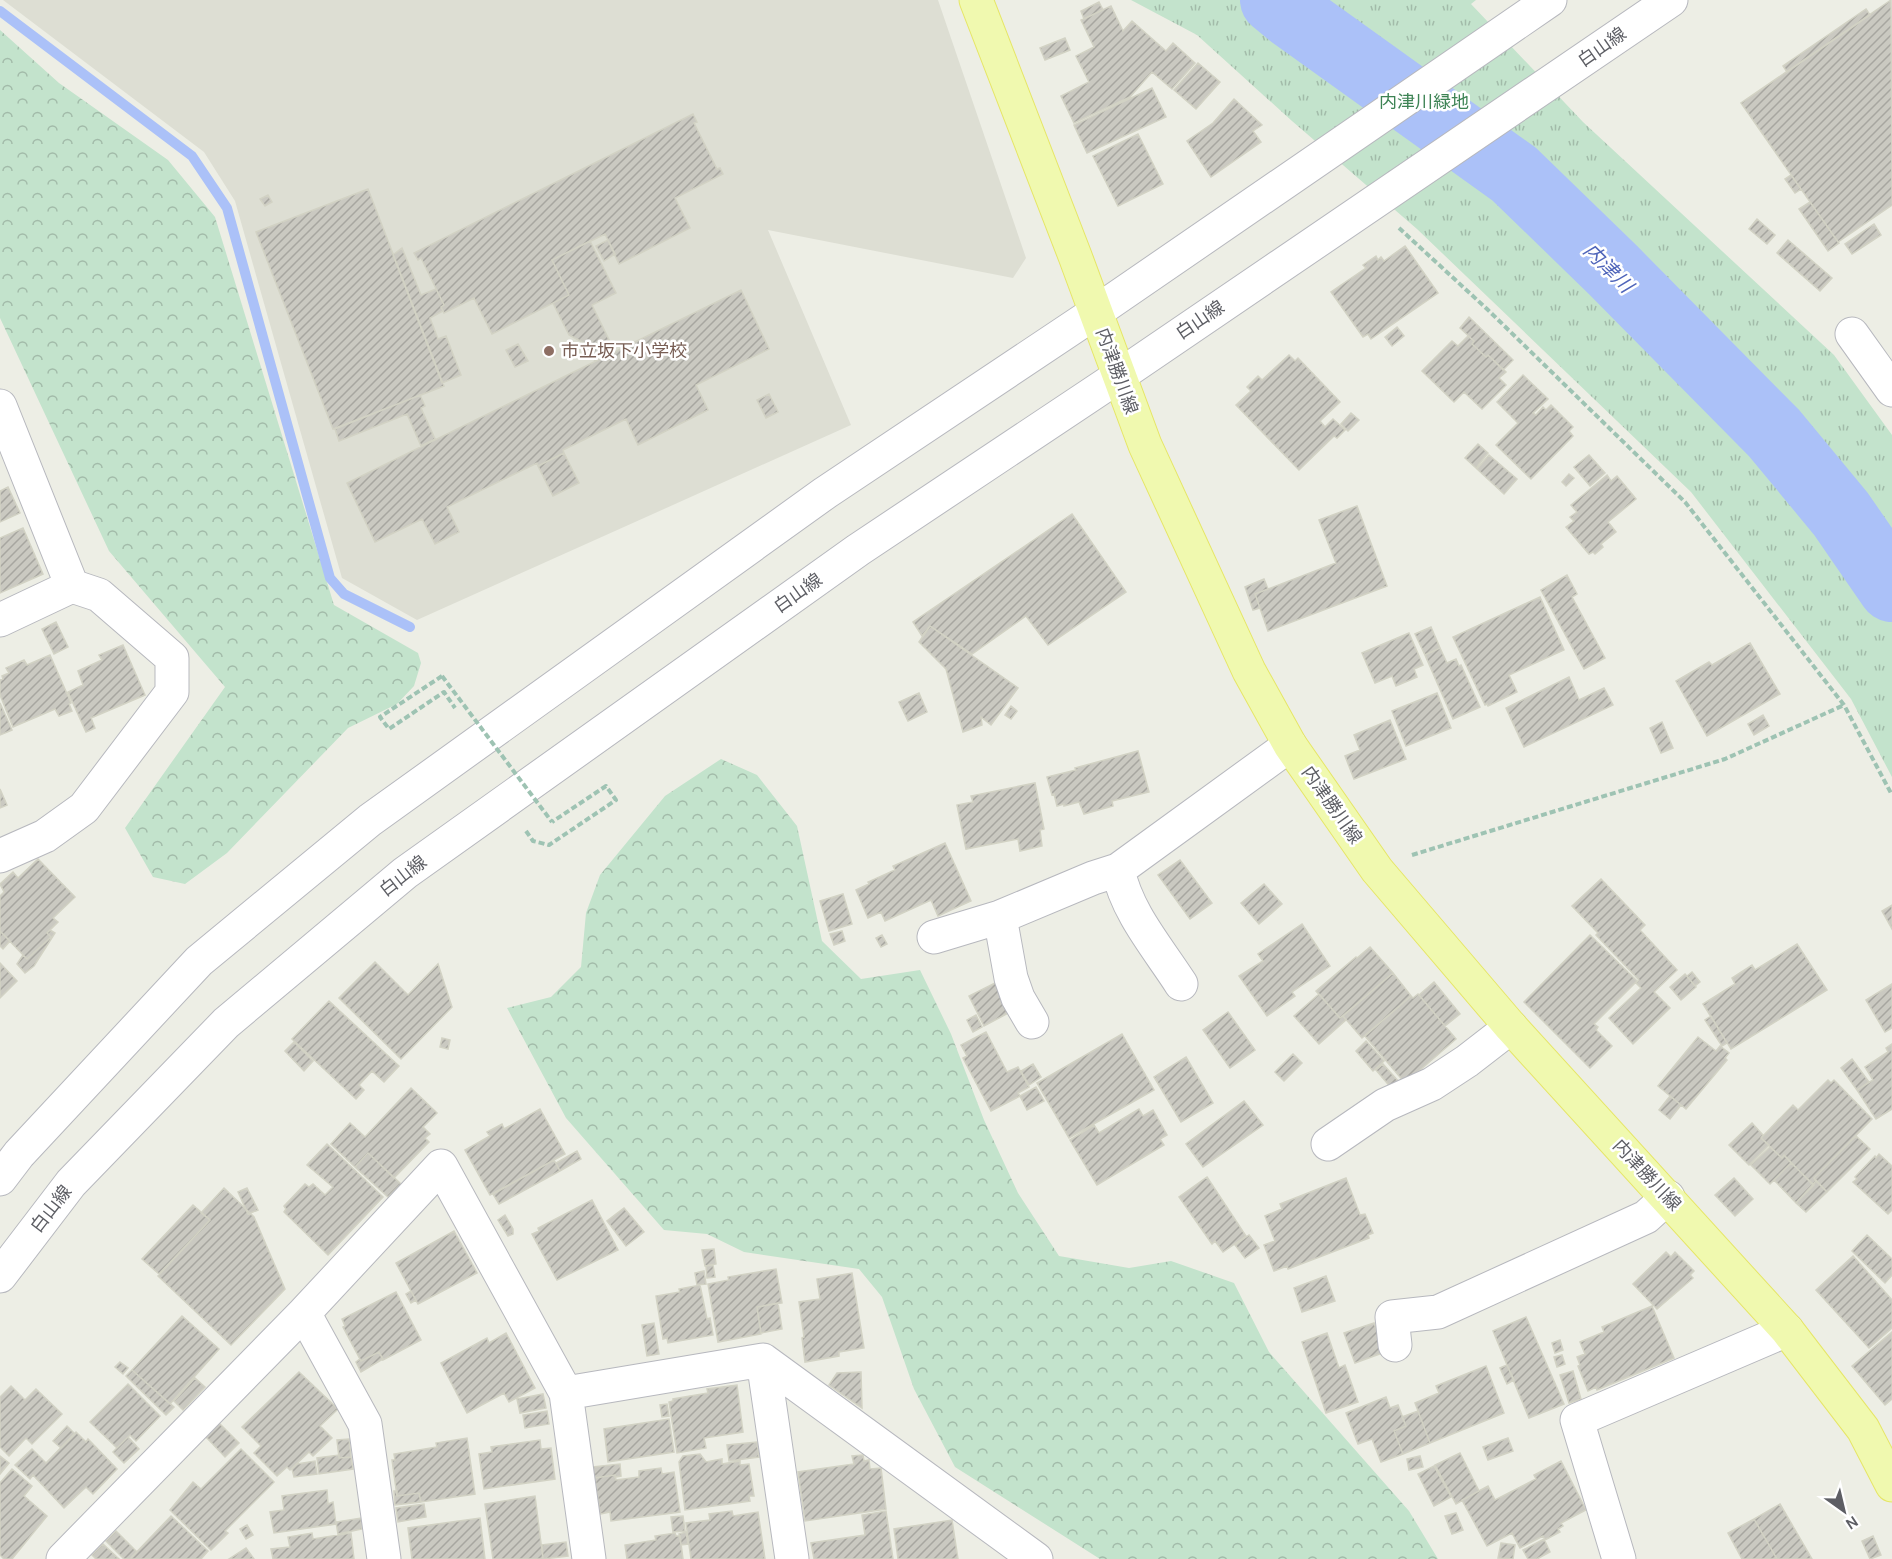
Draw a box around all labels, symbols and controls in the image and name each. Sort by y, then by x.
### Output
street label: 白山線 [1574,23,1630,71]
park label: 内津川緑地 [1379,91,1469,113]
water label: 内津川 [1579,239,1639,299]
street label: 白山線 [1171,296,1229,344]
street label: 内津勝川線 [1091,325,1143,417]
place label: 市立坂下小学校 [561,340,687,362]
marker: 市立坂下小学校 [542,344,556,358]
street label: 白山線 [770,569,826,617]
street label: 内津勝川線 [1297,762,1367,848]
street label: 白山線 [375,851,431,901]
street label: 内津勝川線 [1608,1135,1686,1215]
street label: 白山線 [26,1181,76,1237]
north arrow [1814,1481,1874,1541]
text: N [1842,1512,1862,1534]

